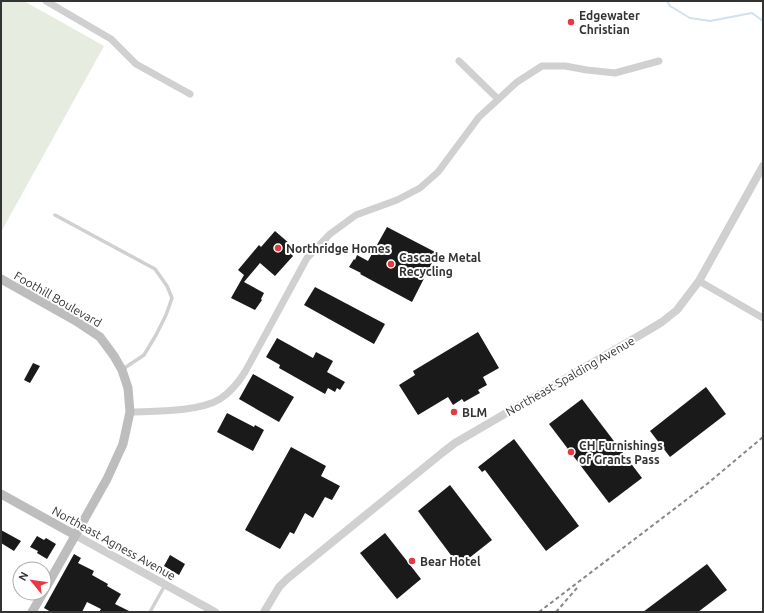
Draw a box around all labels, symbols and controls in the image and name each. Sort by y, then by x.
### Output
place label: Edgewater Christian [579,9,640,36]
marker: Edgewater Christian [566,17,576,27]
place label: Northridge Homes [286,242,391,255]
marker: Northridge Homes [273,243,283,253]
place label: Cascade Metal Recycling [399,251,481,278]
marker: Cascade Metal Recycling [386,259,396,269]
street label: Foothill Boulevard [12,269,104,329]
street label: Northeast Spalding Avenue [503,334,637,418]
place label: BLM [462,406,487,419]
marker: BLM [449,407,459,417]
place label: CH Furnishings of Grants Pass [579,439,663,466]
marker: CH Furnishings of Grants Pass [566,447,576,457]
street label: Northeast Agness Avenue [50,504,178,582]
place label: Bear Hotel [420,555,481,568]
marker: Bear Hotel [407,556,417,566]
north arrow [12,561,52,601]
text: N [16,570,30,583]

